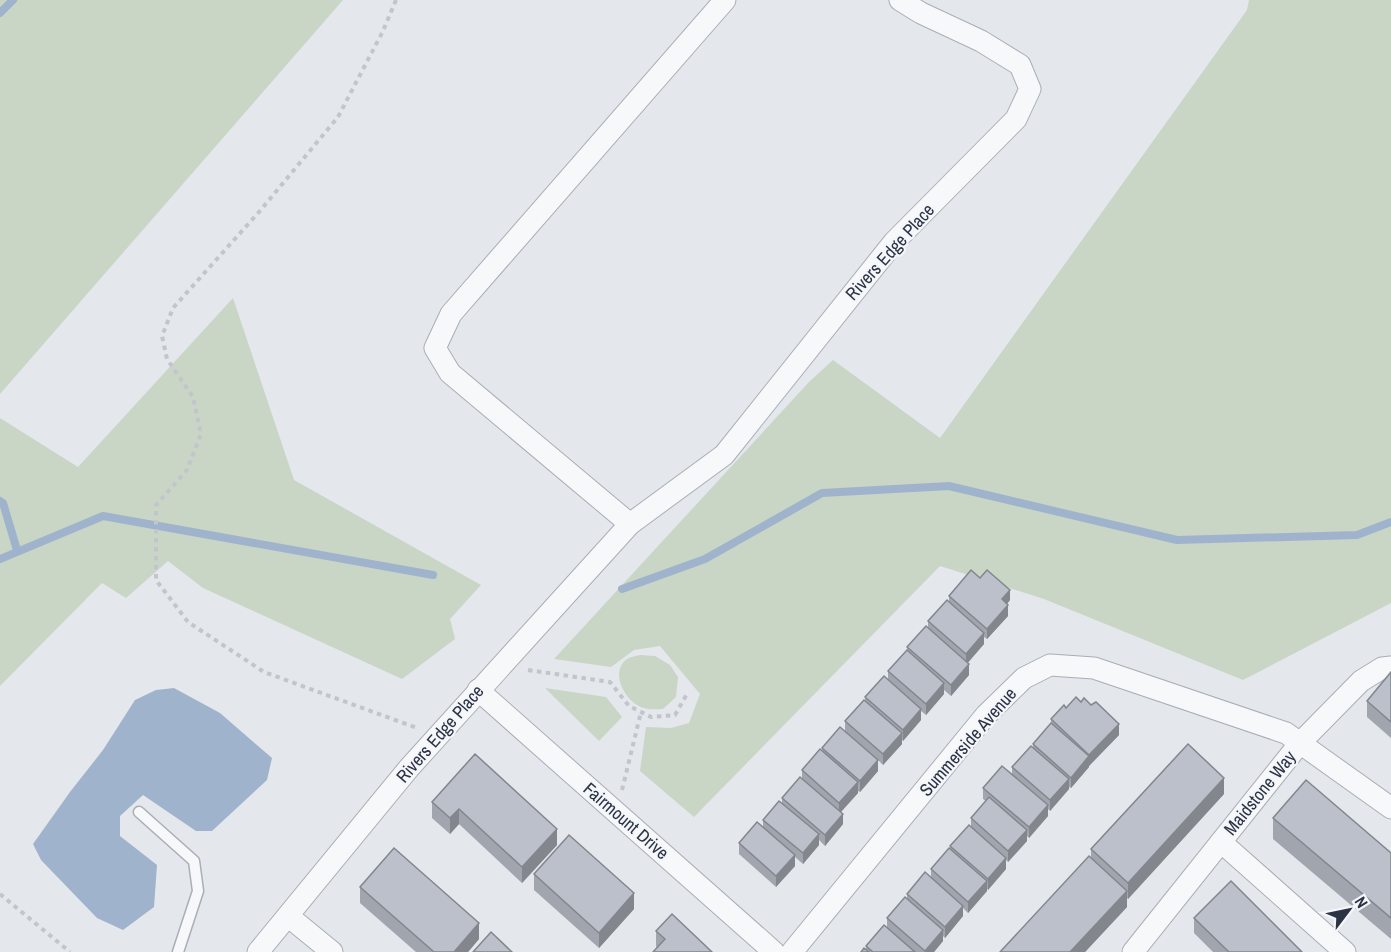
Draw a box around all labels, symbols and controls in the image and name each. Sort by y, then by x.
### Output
street label: Rivers Edge Place [839,198,940,305]
street label: Rivers Edge Place [390,679,489,788]
street label: Summerside Avenue [913,682,1022,801]
street label: Maidstone Way [1218,745,1302,840]
street label: Fairmount Drive [578,776,674,865]
north arrow [1319,880,1379,940]
text: N [1350,892,1374,912]

